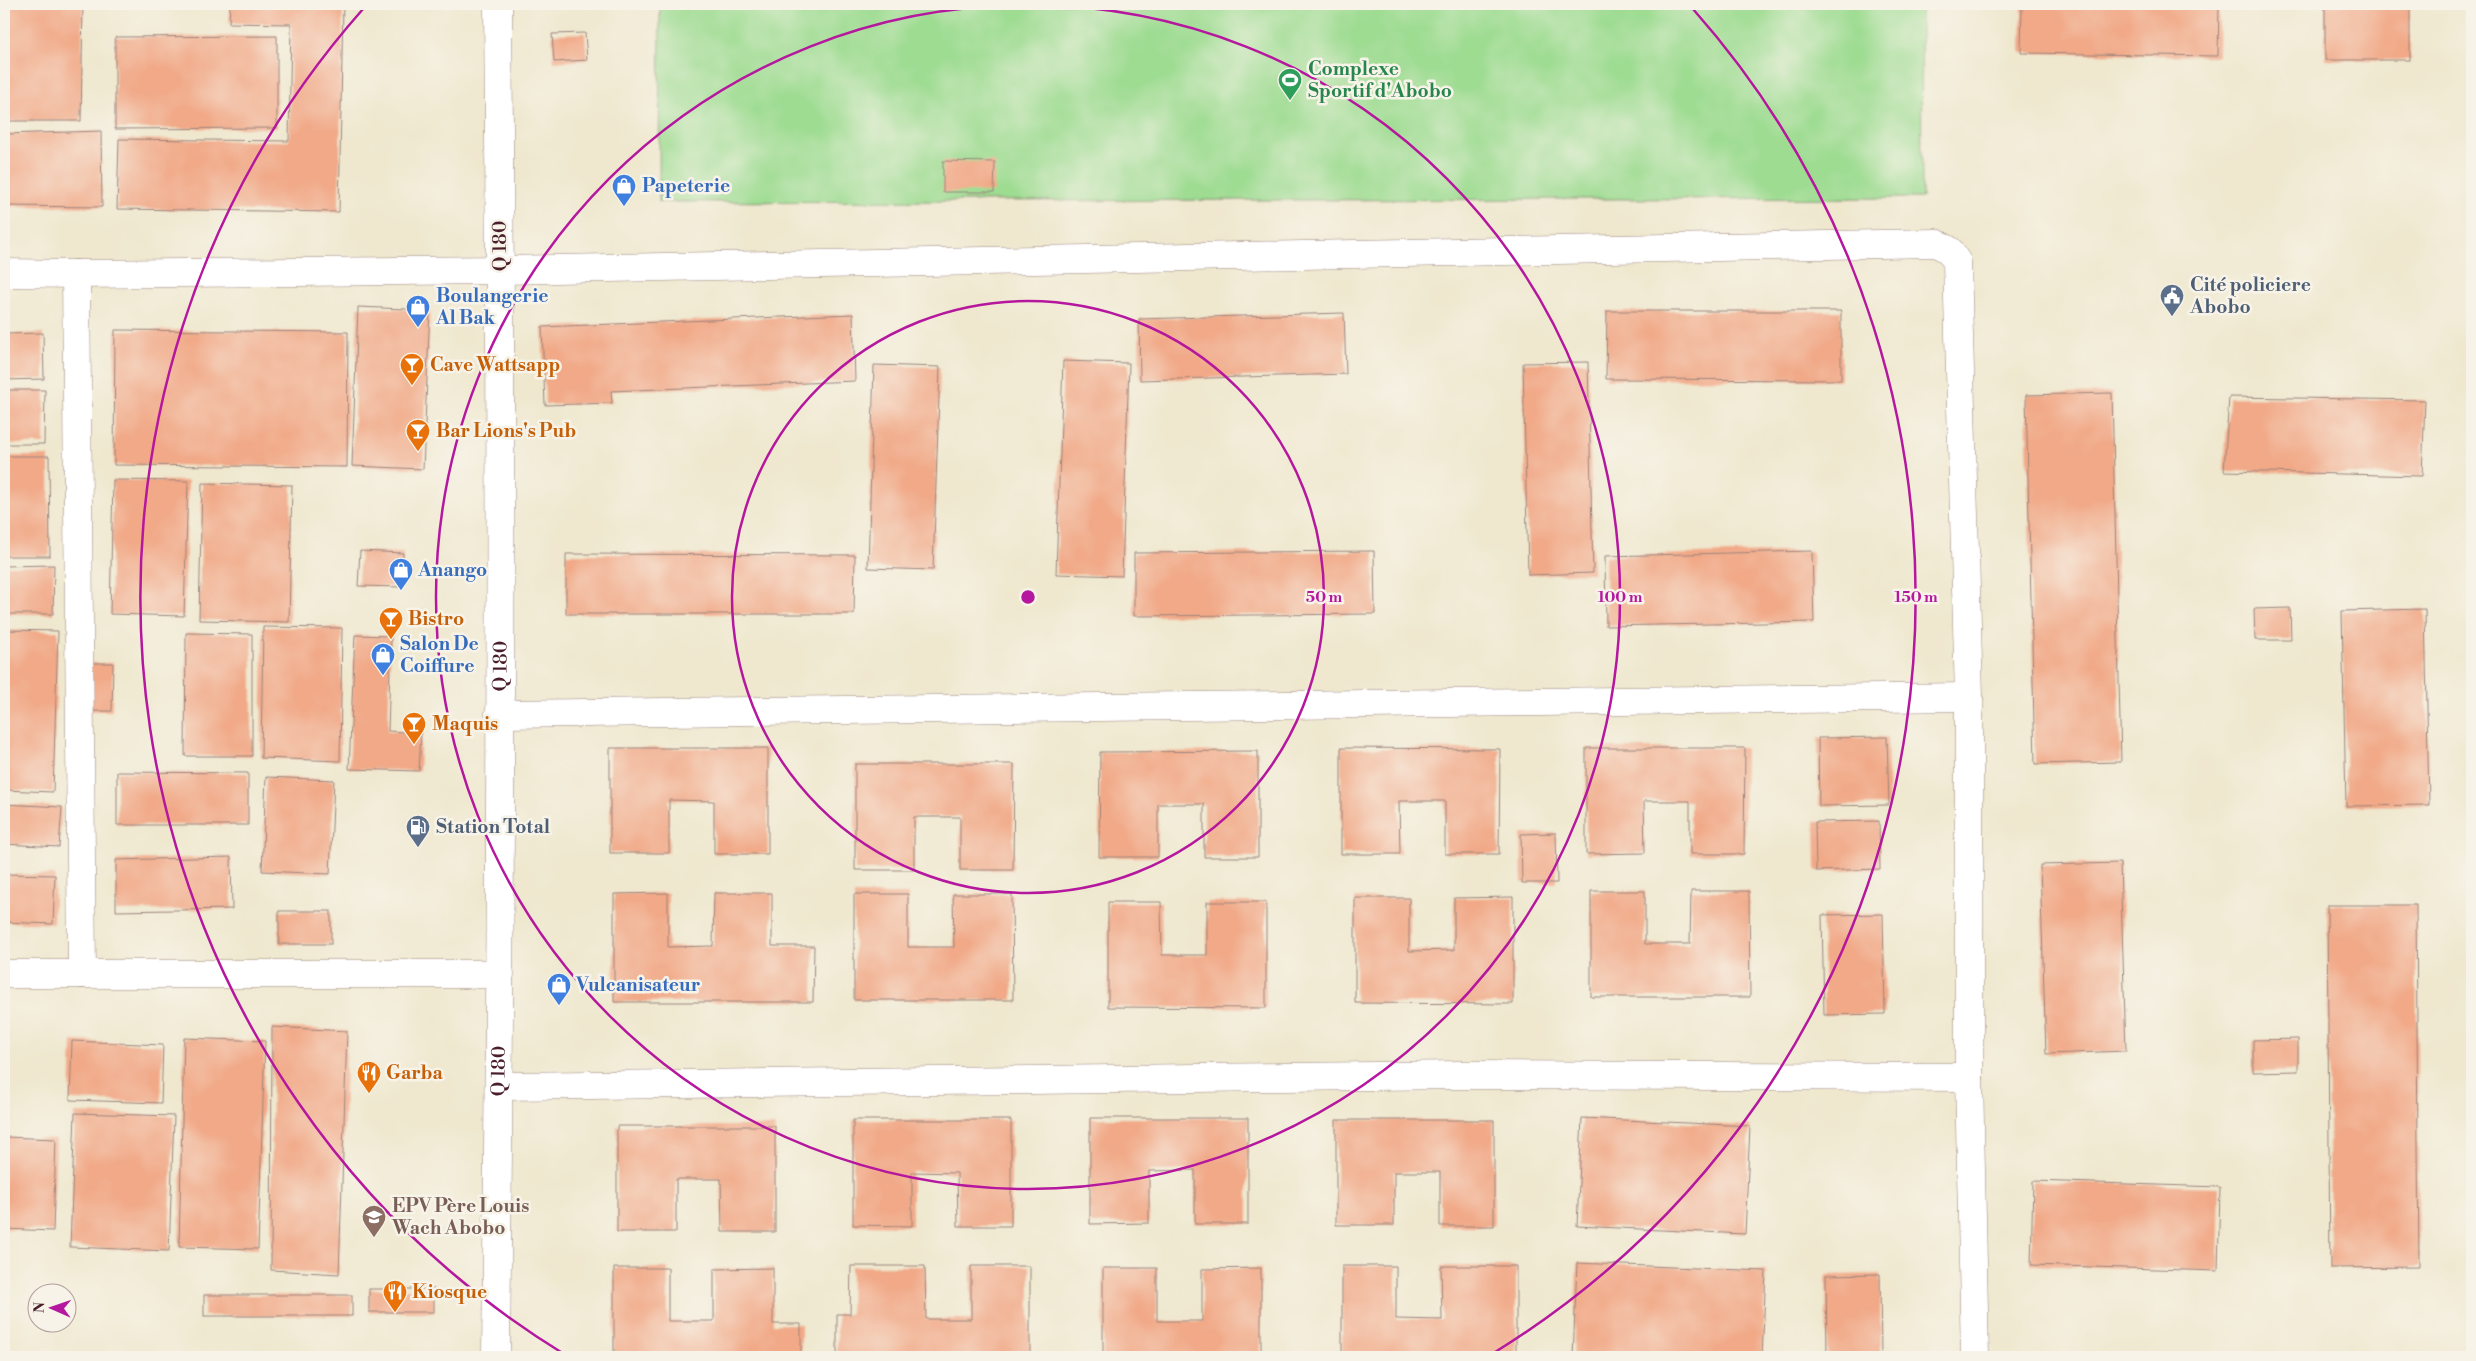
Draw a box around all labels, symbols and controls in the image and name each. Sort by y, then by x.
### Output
place label: Complexe Sportif d'Abobo [1308,57,1452,103]
sports icon: Complexe Sportif d'Abobo [1277,67,1303,101]
shop icon: Papeterie [611,173,637,207]
place label: Papeterie [642,174,730,198]
street label: Q 180 [488,220,512,272]
place label: Cité policiere Abobo [2189,273,2311,319]
public building icon: Cité policiere Abobo [2159,283,2185,317]
place label: Boulangerie Al Bak [435,284,548,330]
shop icon: Boulangerie Al Bak [405,294,431,328]
bar icon: Cave Wattsapp [399,352,425,386]
place label: Cave Wattsapp [430,353,560,377]
bar icon: Bar Lions's Pub [405,418,431,452]
place label: Bar Lions's Pub [436,419,576,443]
shop icon: Anango [388,557,414,591]
place label: Anango [417,558,487,582]
centre of rings [1019,588,1037,606]
text: 50 m [1306,588,1342,607]
text: 100 m [1598,588,1643,607]
text: 150 m [1894,588,1938,607]
bar icon: Bistro [378,606,404,640]
place label: Bistro [408,607,464,631]
place label: Salon De Coiffure [400,632,479,678]
street label: Q 180 [488,641,512,691]
shop icon: Salon De Coiffure [370,642,396,676]
bar icon: Maquis [401,711,427,745]
place label: Maquis [432,712,498,736]
fuel station icon: Station Total [405,814,431,848]
place label: Station Total [436,815,550,839]
shop icon: Vulcanisateur [546,972,572,1006]
place label: Vulcanisateur [575,973,701,997]
street label: Q 180 [486,1045,511,1097]
restaurant icon: Garba [356,1060,382,1094]
place label: Garba [386,1061,443,1085]
place label: EPV Père Louis Wach Abobo [391,1194,529,1240]
school or university icon: EPV Père Louis Wach Abobo [361,1204,387,1238]
restaurant icon: Kiosque [382,1279,408,1313]
place label: Kiosque [412,1280,487,1304]
north arrow [28,1284,78,1334]
text: N [31,1302,49,1313]

